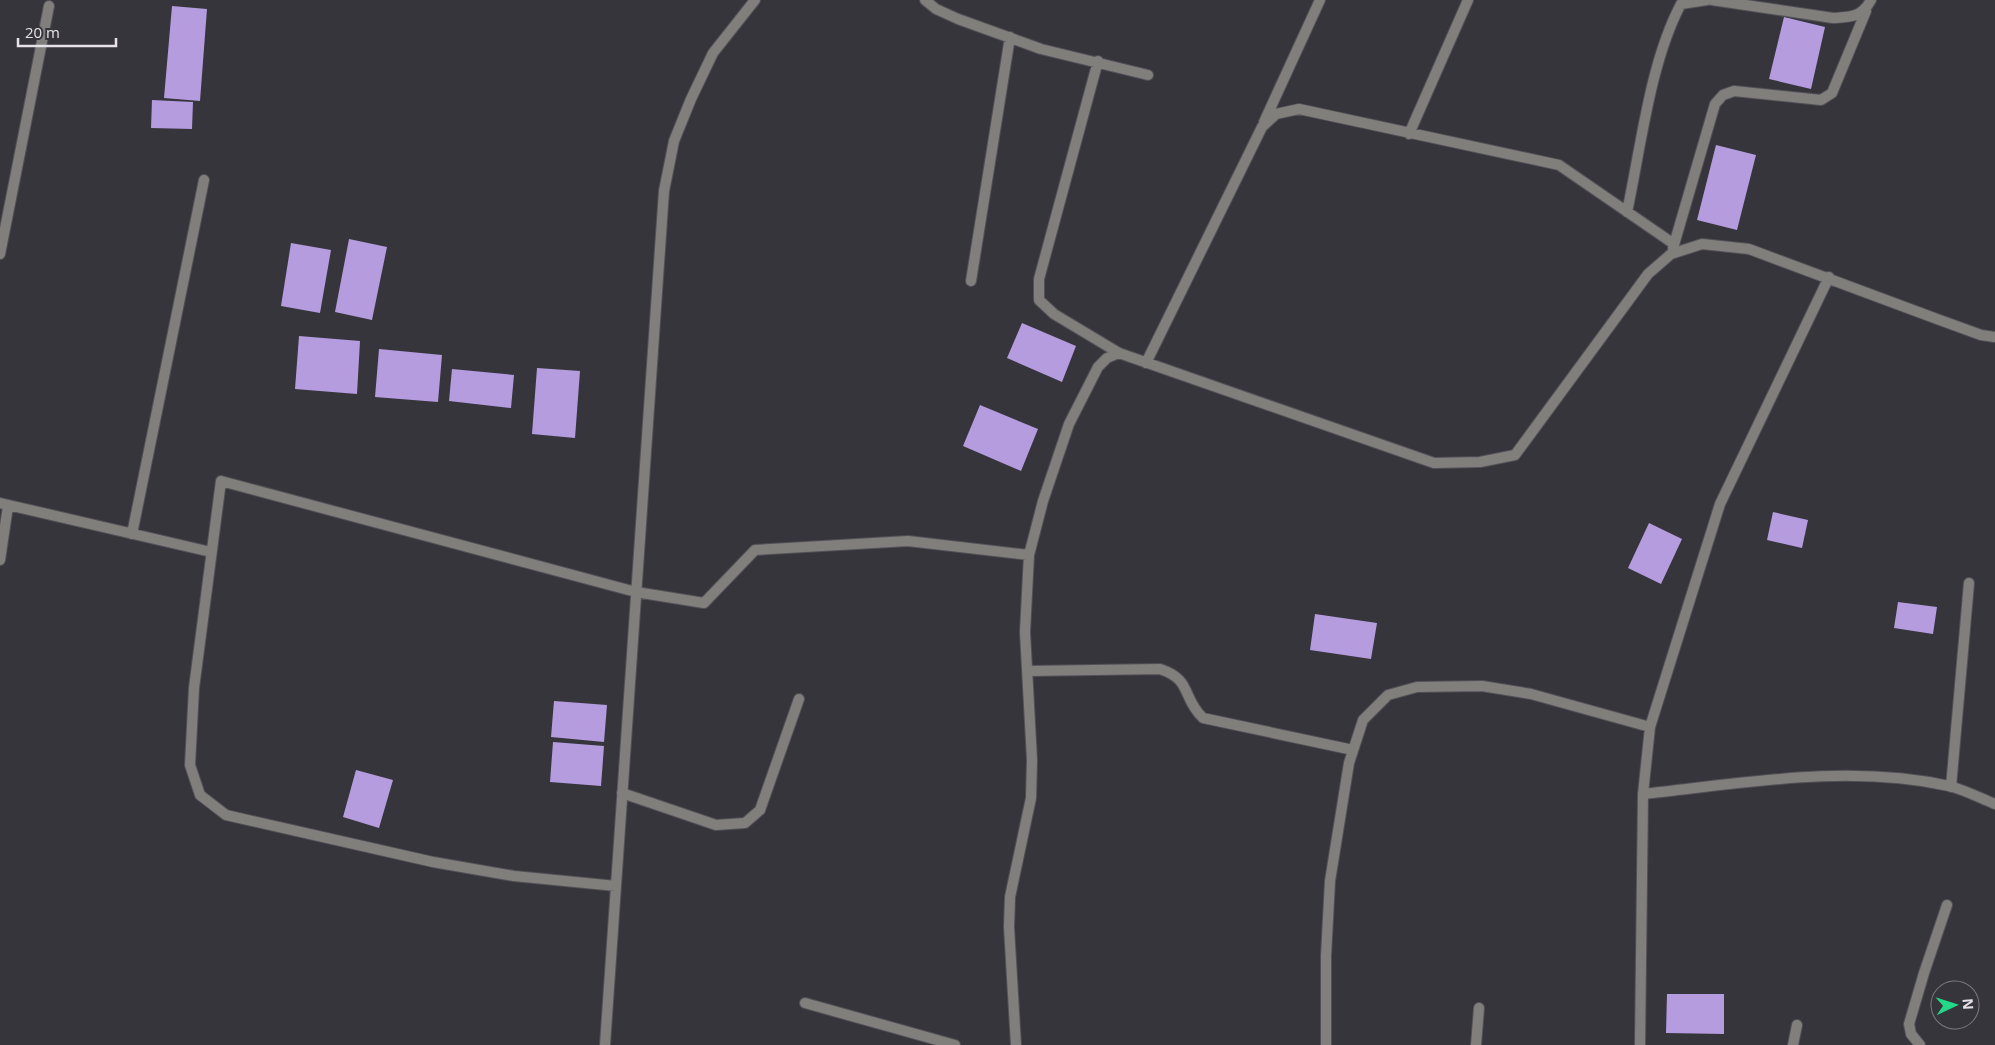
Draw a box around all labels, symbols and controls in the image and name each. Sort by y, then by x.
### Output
scale bar [18,15,115,47]
text: 20 m [25,22,60,42]
north arrow [1930,980,1980,1030]
text: N [1959,998,1978,1010]

